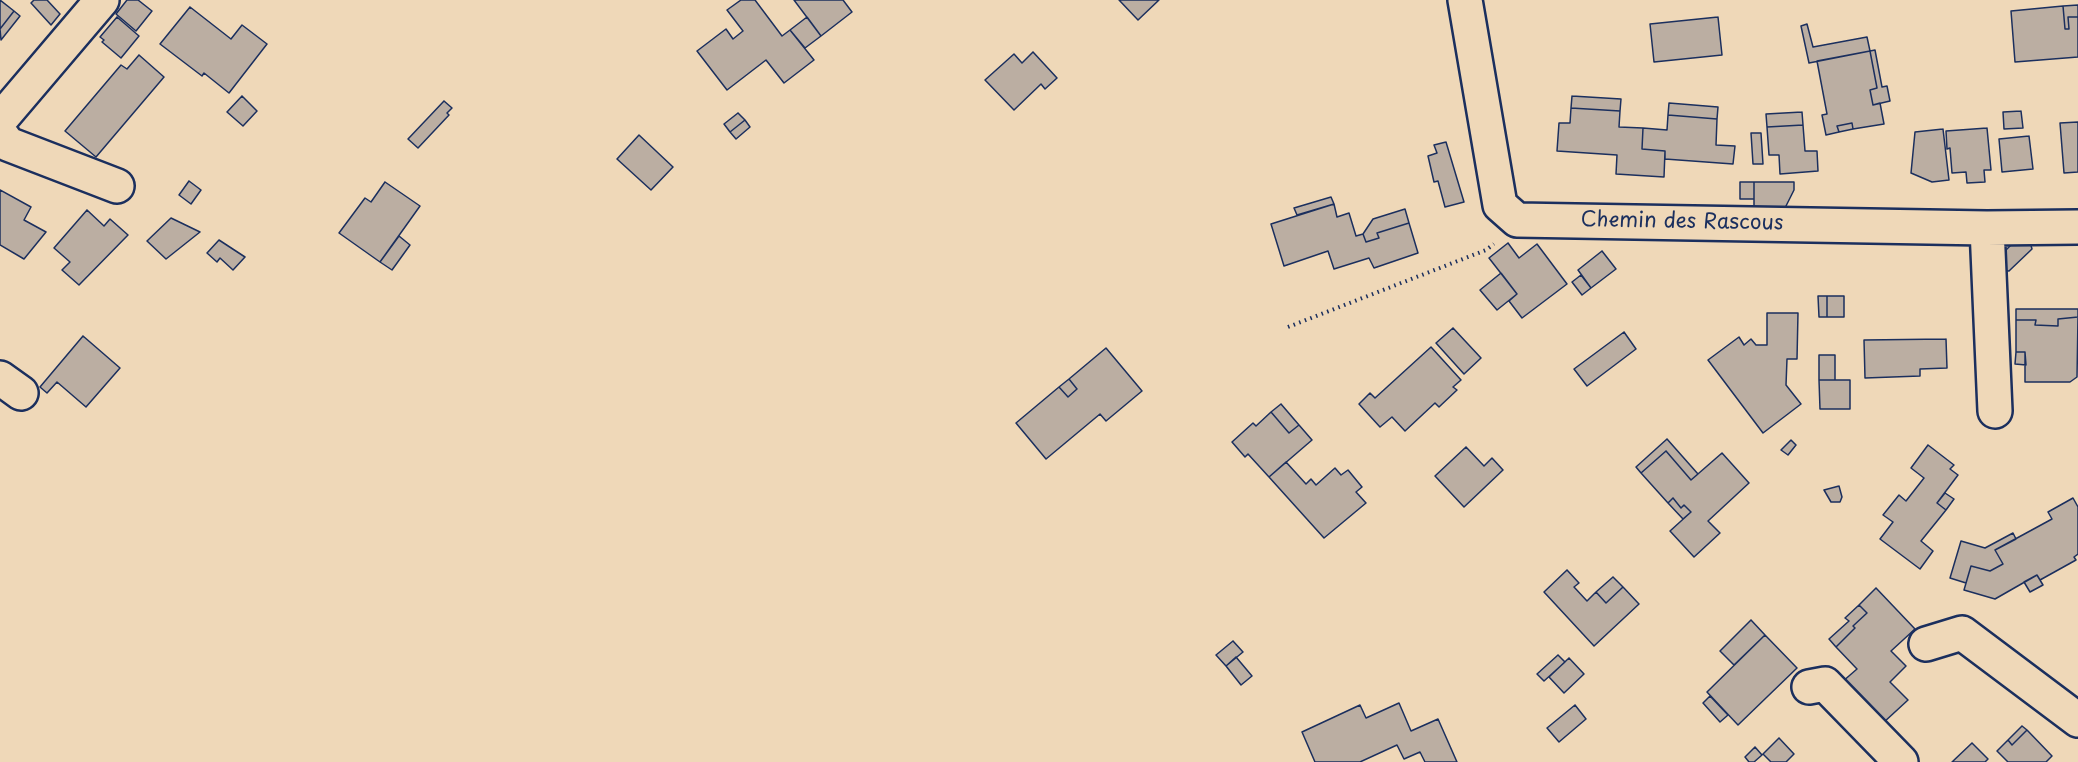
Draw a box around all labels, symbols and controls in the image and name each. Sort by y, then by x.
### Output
street label: Chemin des Rascous [1580,208,1784,236]

